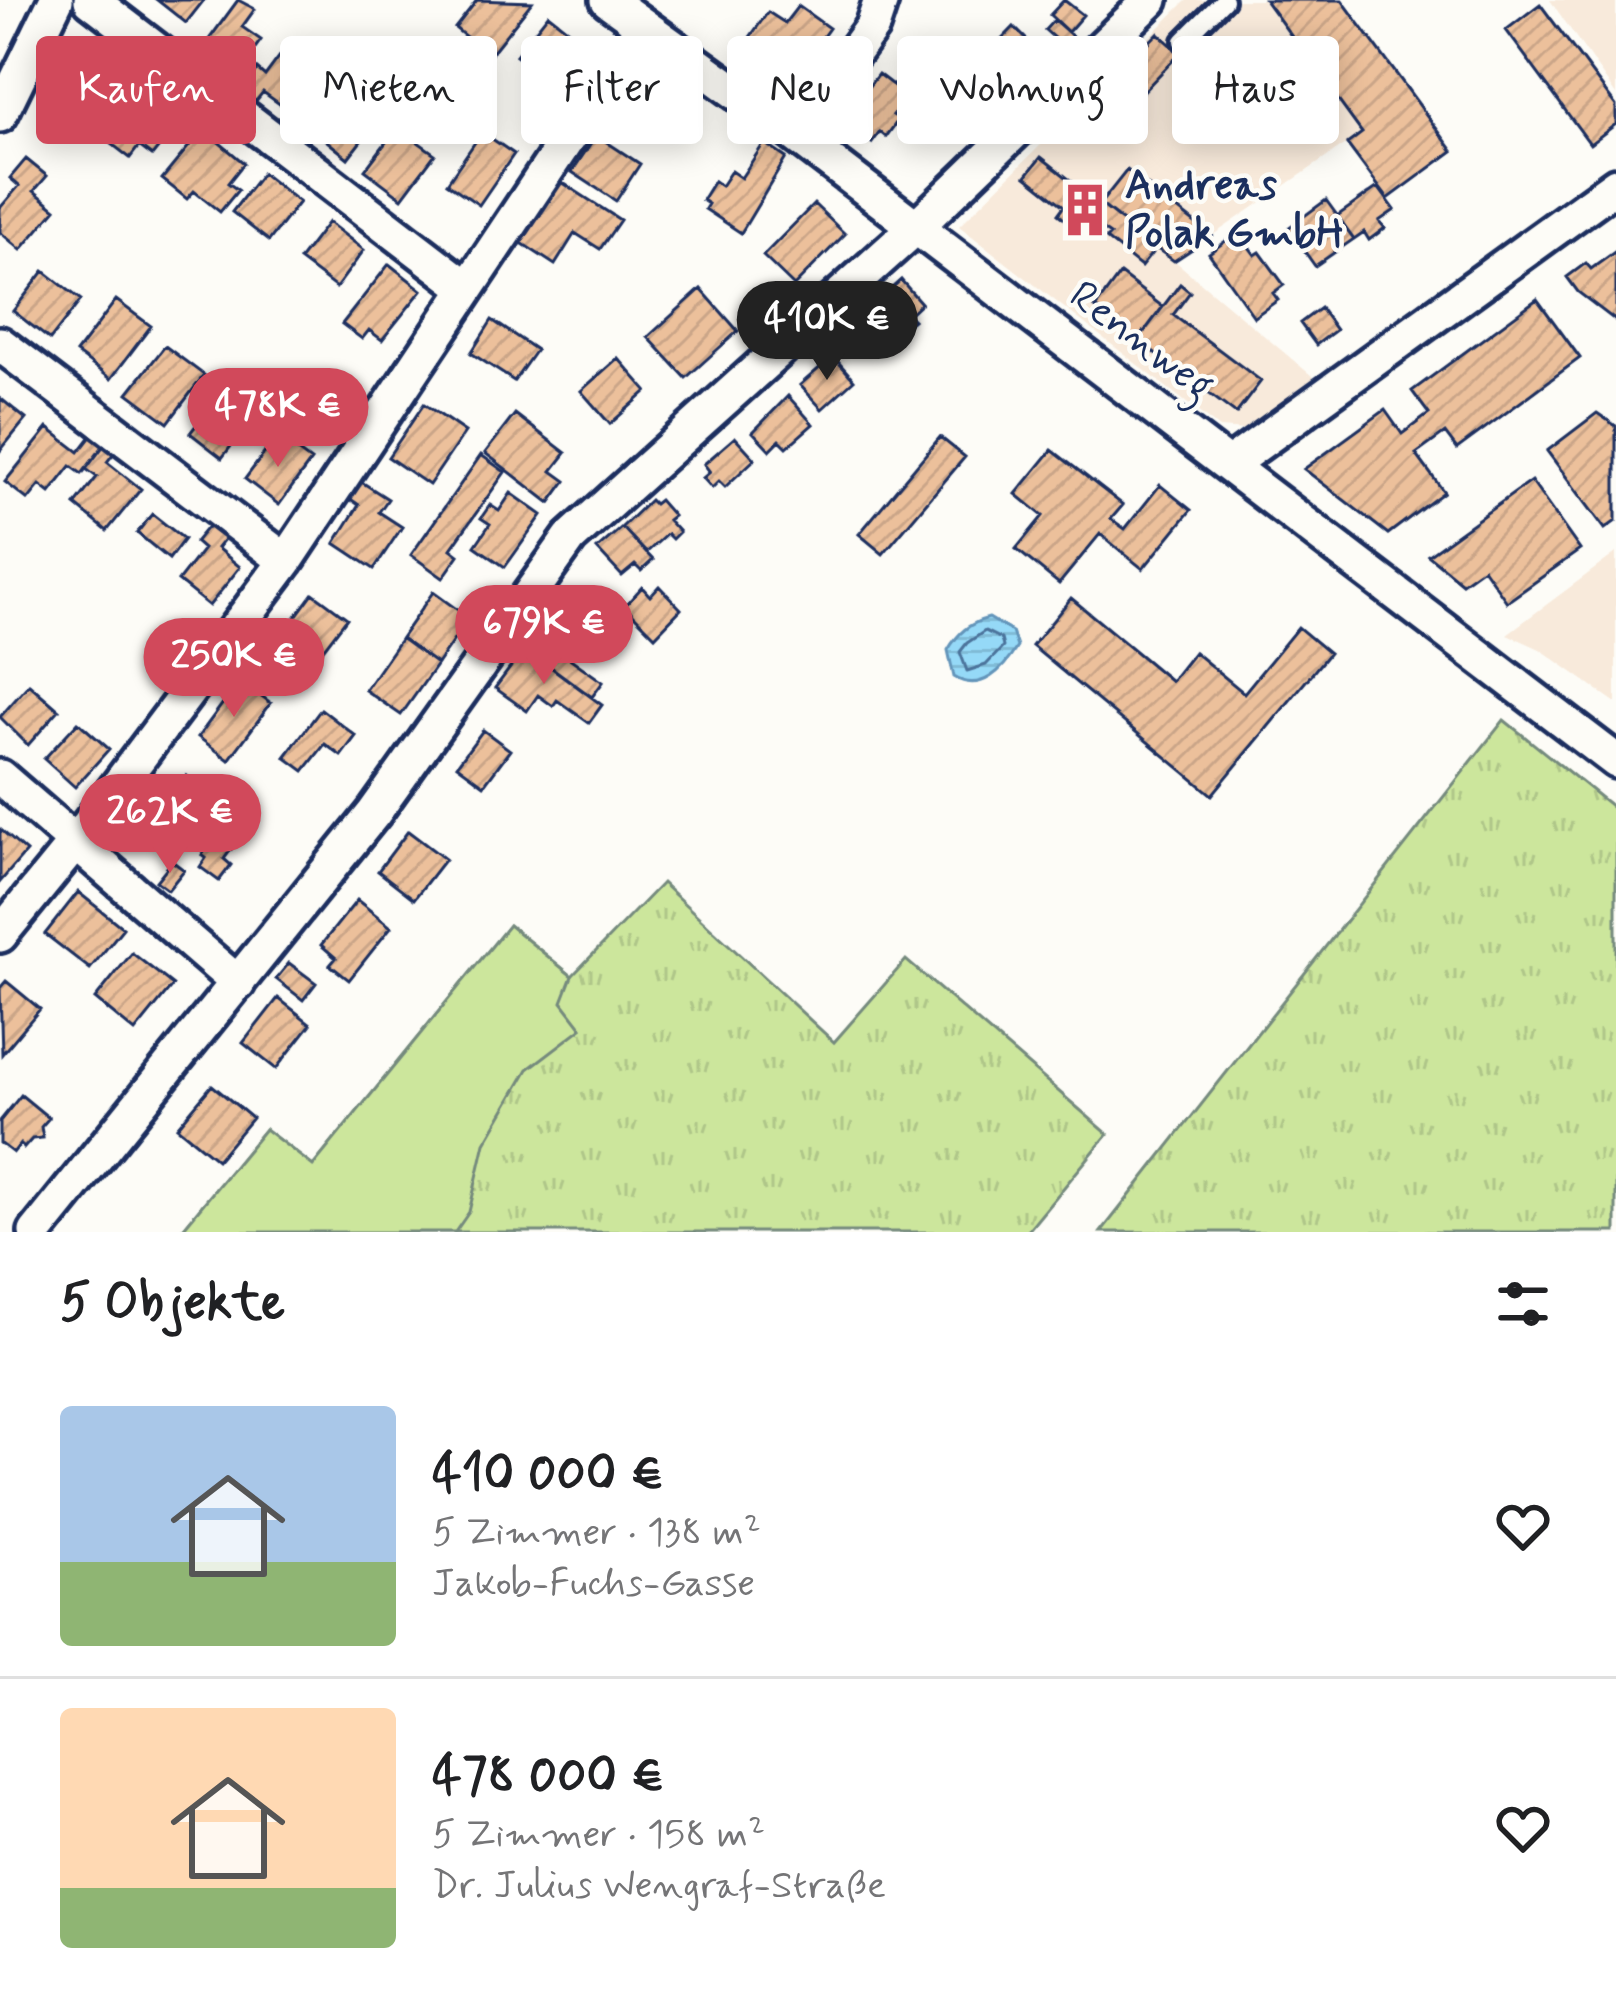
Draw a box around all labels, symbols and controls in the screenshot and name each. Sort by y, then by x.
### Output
chip: Kaufen [36,36,256,144]
chip: Mieten [280,36,497,144]
chip: Filter [521,36,703,144]
chip: Neu [727,36,873,144]
chip: Wohnung [897,36,1148,144]
chip: Haus [1172,36,1339,144]
place label: Andreas Polak GmbH [1125,159,1344,262]
building icon: Andreas Polak GmbH [1056,181,1114,239]
street label: Rennweg [1055,269,1225,418]
pin: 410K € [729,281,925,383]
text: 410K € [764,294,890,345]
pin: 478K € [180,368,376,470]
text: 478K € [214,381,342,432]
pin: 679K € [446,585,642,687]
text: 679K € [482,598,606,649]
pin: 250K € [136,618,332,720]
text: 250K € [171,631,297,682]
pin: 262K € [72,774,268,876]
text: 262K € [106,787,234,838]
text: 5 Objekte [60,1271,285,1337]
icon: filters [1490,1271,1556,1337]
text: 410 000 € [432,1442,664,1508]
icon: home [156,1454,300,1598]
icon: heart [1490,1493,1556,1559]
text: 5 Zimmer · 138 m² [432,1508,761,1559]
text: Jakob-Fuchs-Gasse [432,1559,755,1610]
text: 478 000 € [432,1744,664,1810]
icon: home [156,1756,300,1900]
icon: heart [1490,1795,1556,1861]
text: 5 Zimmer · 158 m² [432,1810,765,1861]
text: Dr. Julius Wengraf-Straße [432,1861,886,1912]

